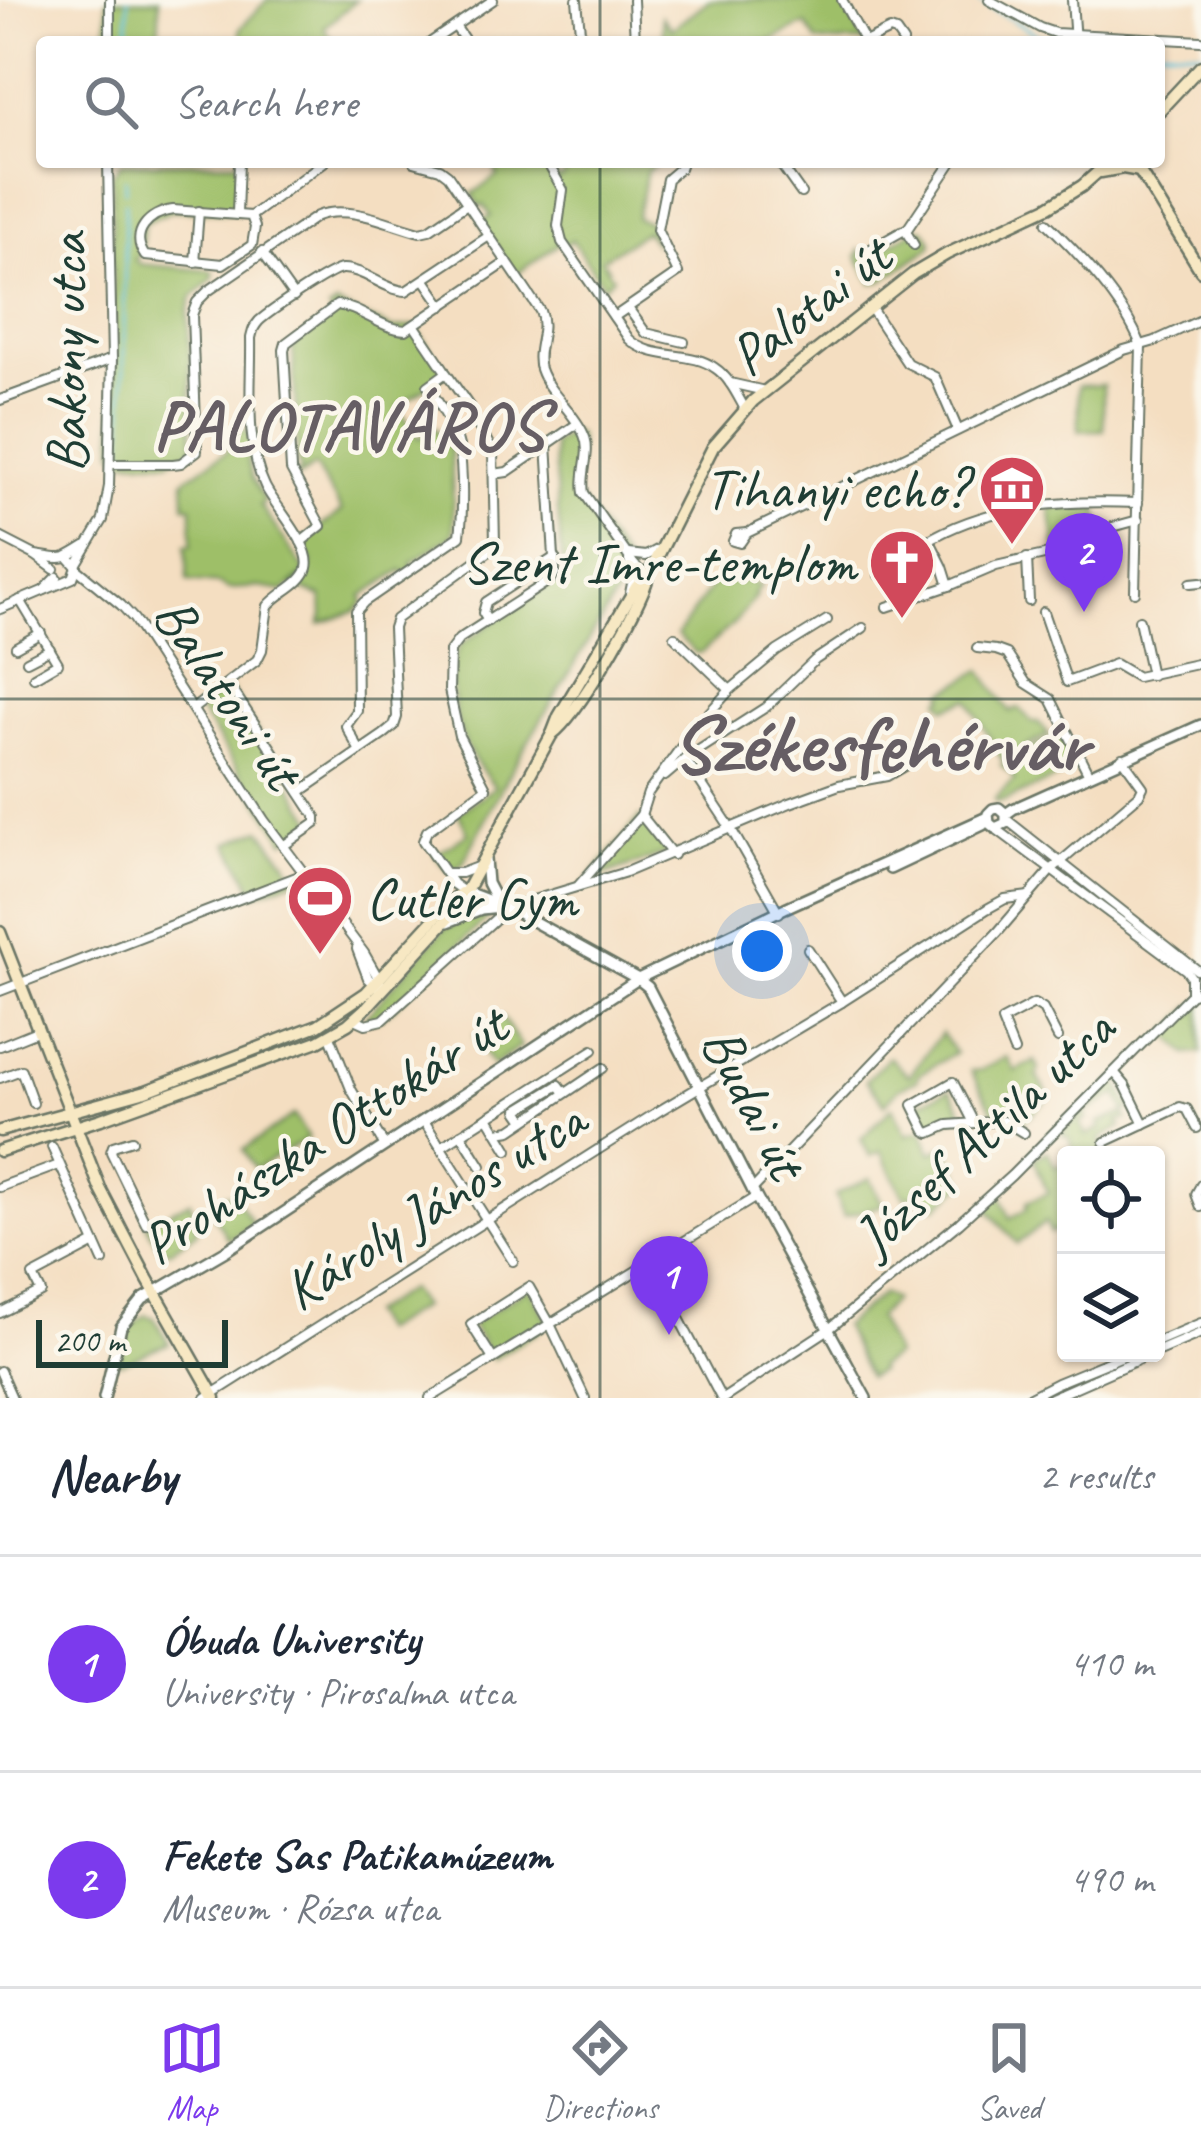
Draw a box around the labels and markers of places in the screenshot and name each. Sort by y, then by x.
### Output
place label: Tihanyi echo? [704,453,976,525]
museum icon: Tihanyi echo? [977,453,1047,547]
pin: 2 [1045,513,1123,612]
place label: Szent Imre-templom [462,527,859,599]
church icon: Szent Imre-templom [867,527,937,621]
sports icon: Cutler Gym [285,863,355,957]
place label: Cutler Gym [366,863,580,935]
pin: 1 [630,1236,708,1335]

